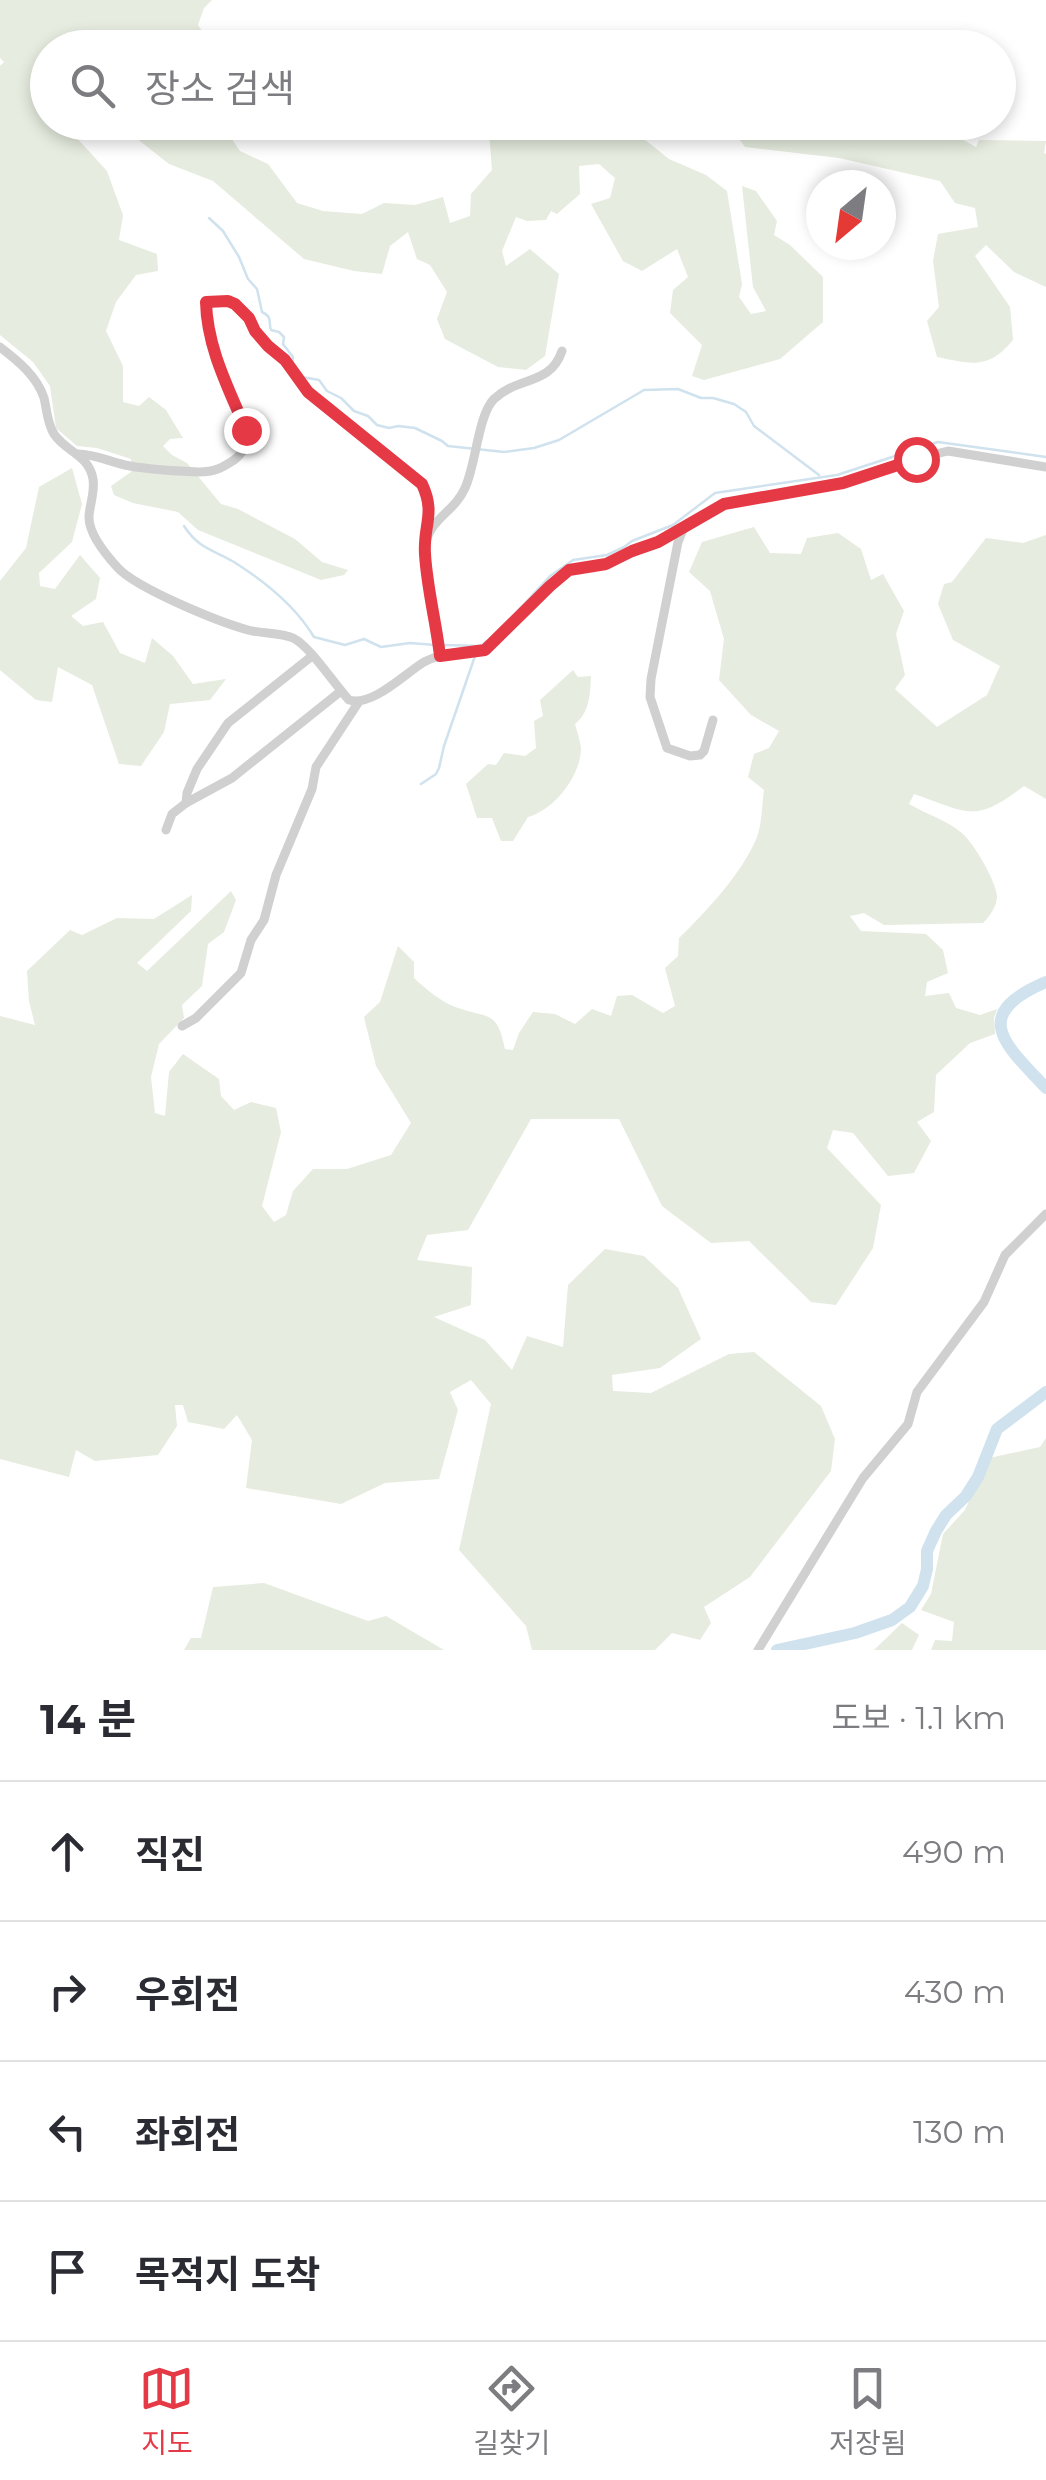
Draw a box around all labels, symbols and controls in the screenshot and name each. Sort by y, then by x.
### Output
search box [30,30,1016,140]
icon: search [65,58,120,113]
text: 장소 검색 [145,65,295,112]
north arrow [806,170,896,260]
route end [224,408,270,454]
route start [894,437,940,483]
text: 14 분 [40,1693,136,1745]
text: 도보 · 1.1 km [832,1698,1006,1737]
icon: ahead [40,1824,95,1879]
text: 직진 [135,1831,205,1878]
text: 490 m [902,1832,1006,1871]
icon: right [40,1964,95,2019]
text: 우회전 [135,1971,240,2018]
text: 430 m [904,1972,1006,2011]
icon: left [40,2104,95,2159]
text: 좌회전 [135,2111,240,2158]
text: 130 m [913,2112,1006,2151]
icon: arrive [40,2244,95,2299]
text: 목적지 도착 [135,2251,321,2298]
tab: 지도 [139,2361,194,2461]
tab: 길찾기 [473,2361,551,2461]
tab: 저장됨 [829,2361,907,2461]

